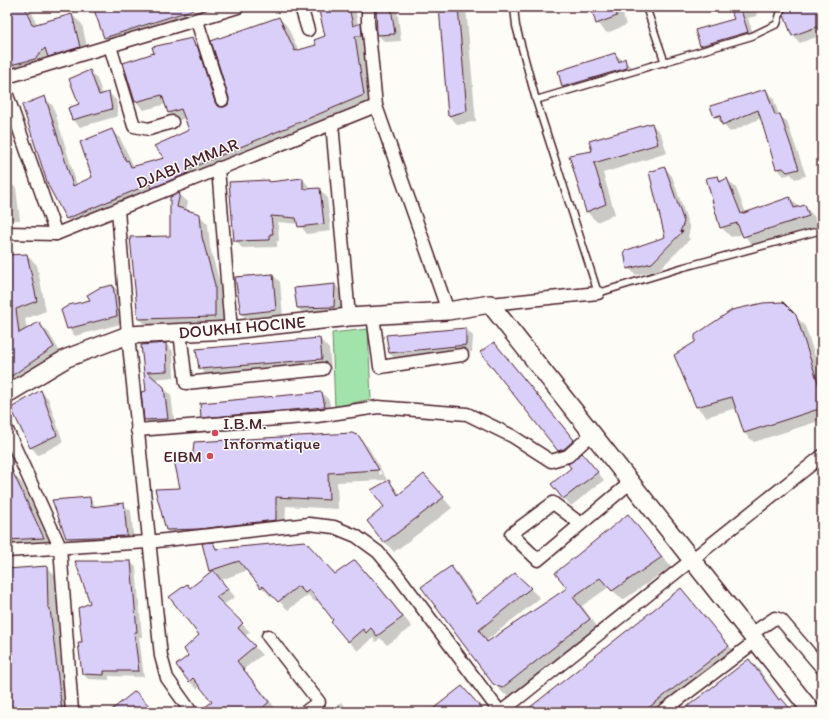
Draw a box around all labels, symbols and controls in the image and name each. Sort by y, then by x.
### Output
street label: DJABI AMMAR [133,133,241,193]
street label: DOUKHI HOCINE [177,311,307,343]
place label: I.B.M. Informatique [223,413,320,453]
marker: I.B.M. Informatique [210,428,220,438]
place label: EIBM [163,446,202,466]
marker: EIBM [205,451,215,461]

